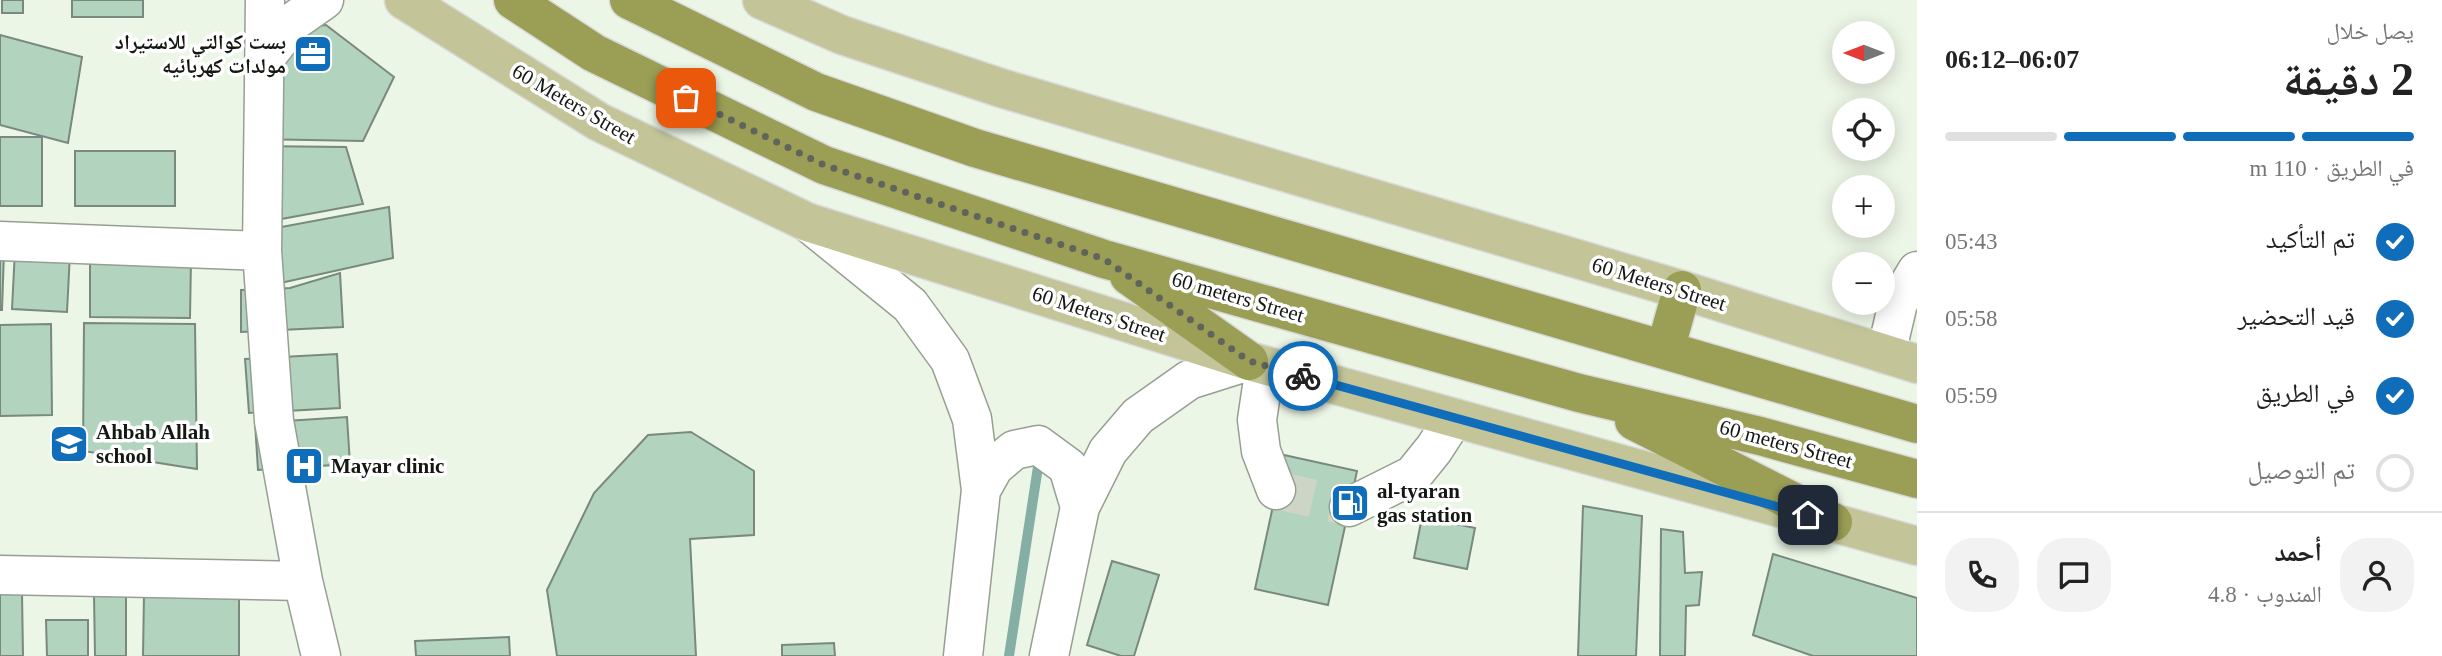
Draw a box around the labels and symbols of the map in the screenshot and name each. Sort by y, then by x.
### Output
north arrow [1832,21,1895,84]
place label: بست كوالتي للاستيراد مولدات كهربائيه [115,30,286,78]
office icon: بست كوالتي للاستيراد مولدات كهربائيه [292,33,334,75]
street label: 60 Meters Street [508,59,640,149]
pin [656,68,716,128]
street label: 60 Meters Street [1589,252,1729,316]
street label: 60 meters Street [1169,267,1307,327]
street label: 60 Meters Street [1029,281,1169,347]
courier [1268,341,1338,411]
street label: 60 meters Street [1717,415,1855,473]
place label: Ahbab Allah school [96,420,210,468]
school or university icon: Ahbab Allah school [48,423,90,465]
hospital icon: Mayar clinic [283,445,325,487]
place label: Mayar clinic [331,454,444,478]
place label: al-tyaran gas station [1377,479,1472,527]
fuel station icon: al-tyaran gas station [1329,482,1371,524]
pin [1778,485,1838,545]

